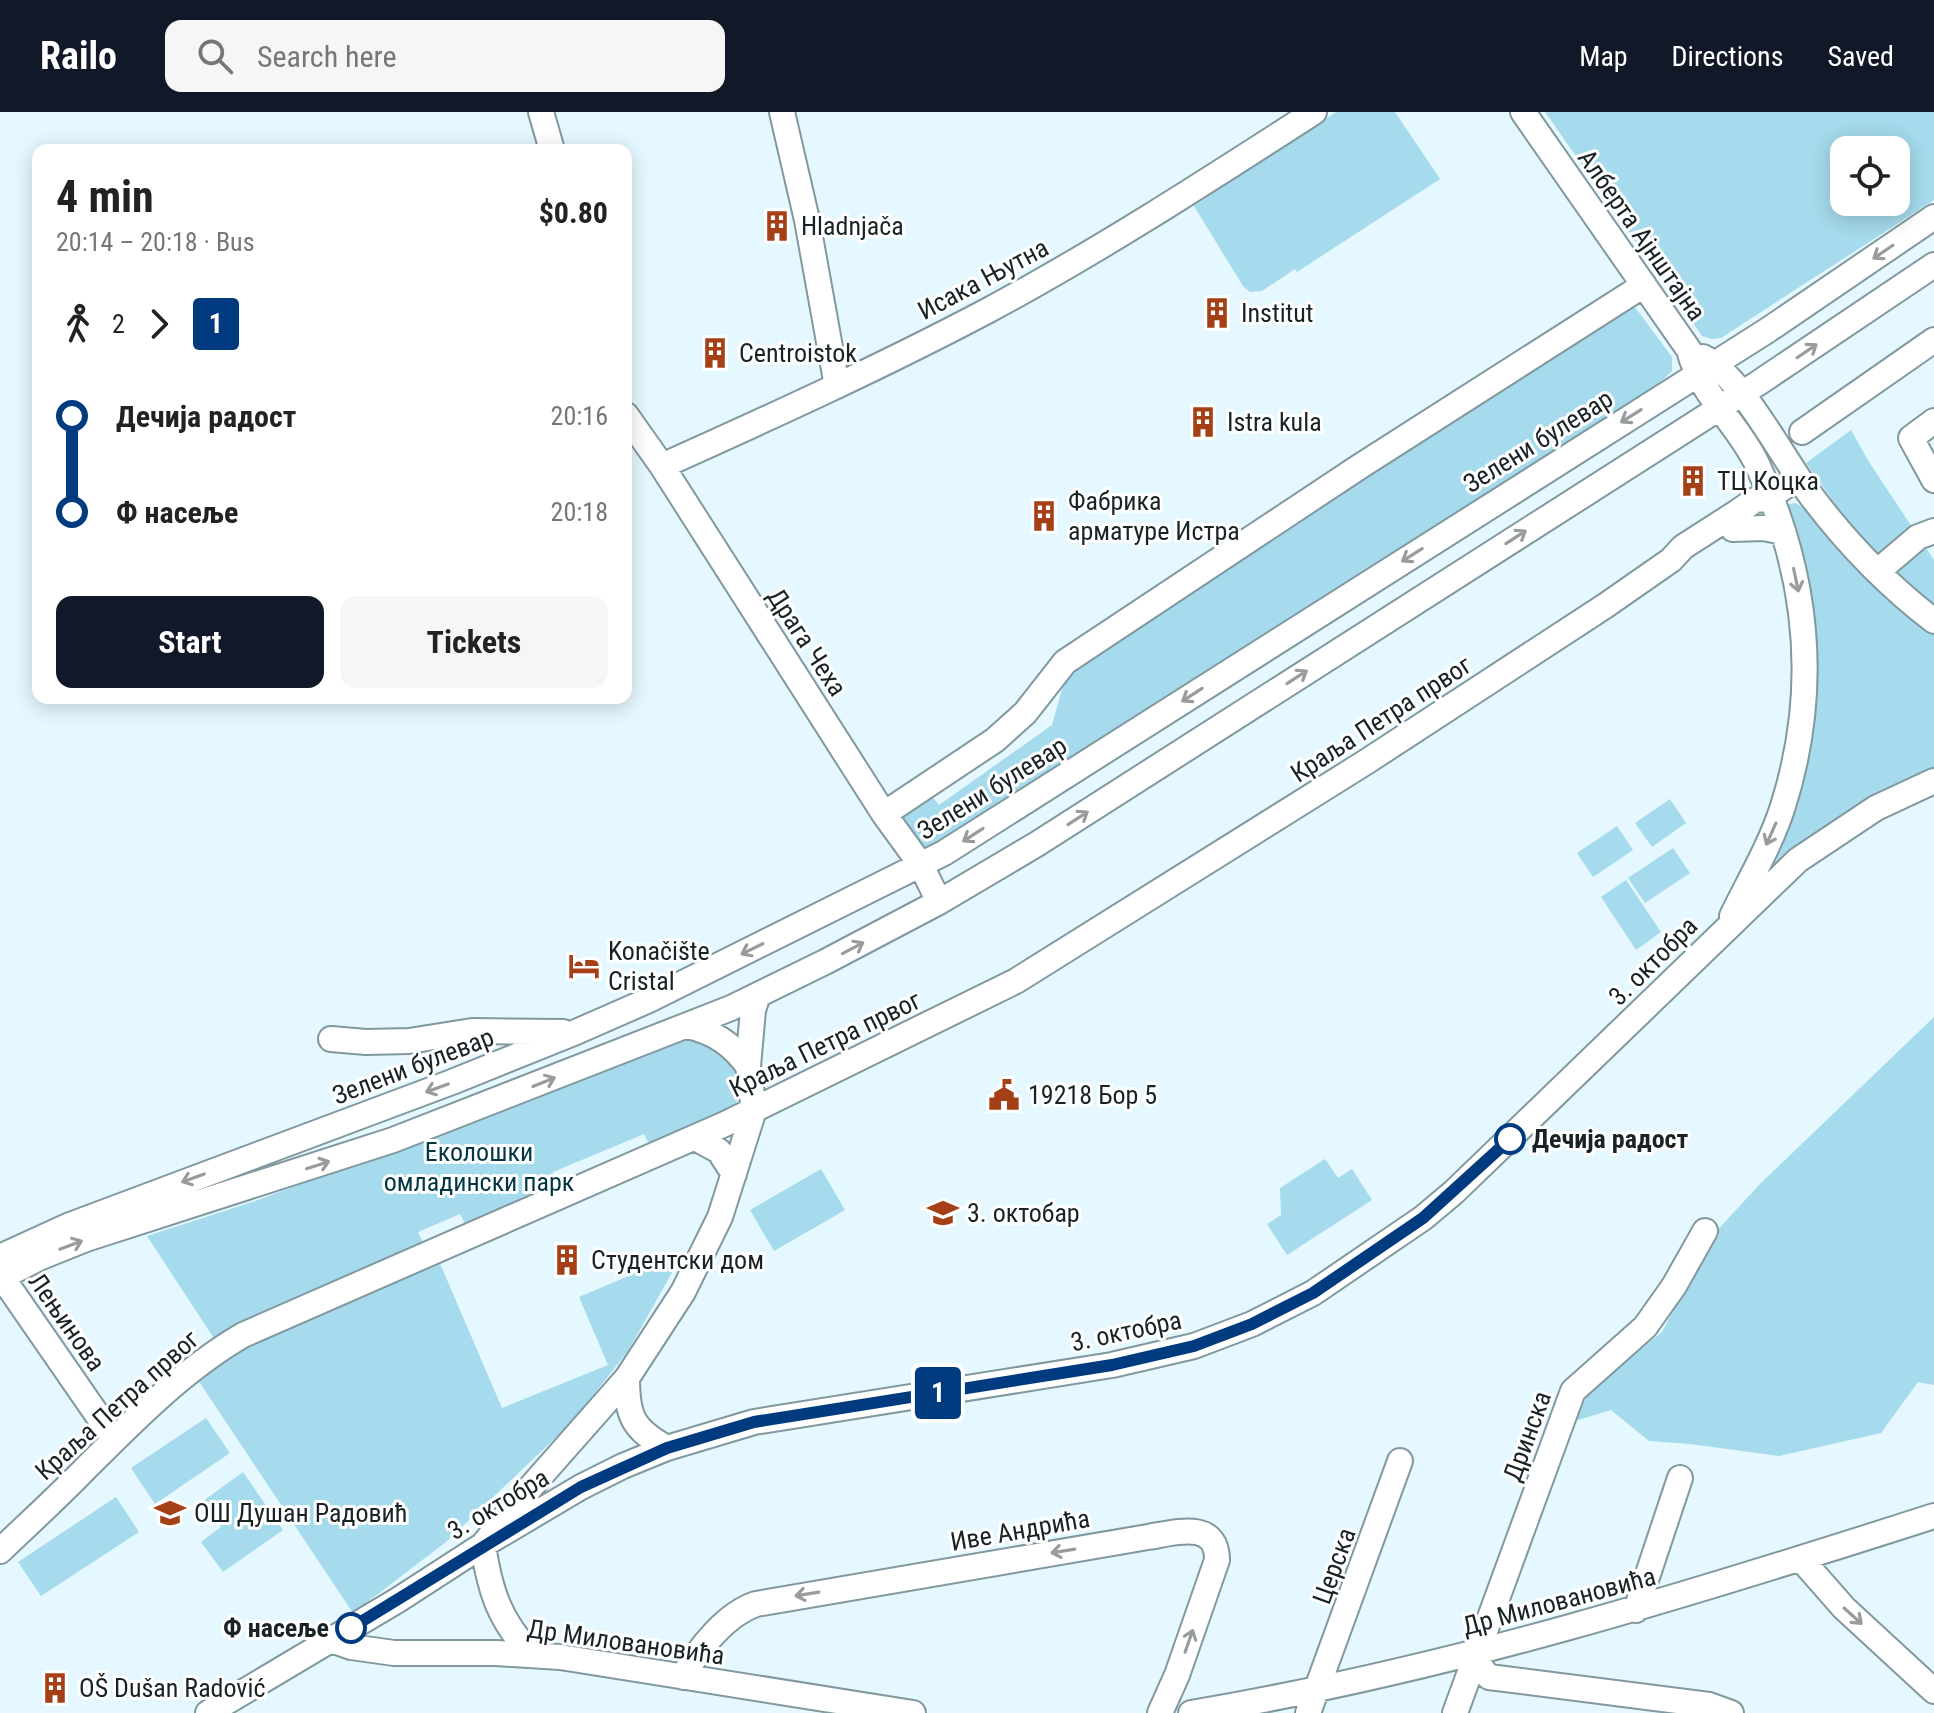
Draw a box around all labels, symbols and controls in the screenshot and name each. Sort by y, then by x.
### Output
search box [165,20,725,92]
text: Railo [40,34,117,78]
icon: search [193,34,237,78]
text: Search here [257,39,397,74]
text: Map [1579,40,1628,73]
text: Directions [1672,40,1783,73]
text: Saved [1827,40,1894,73]
map controls [1830,136,1910,216]
button: locate [1830,136,1910,216]
street label: Алберта Ајнштајна [1572,144,1712,326]
text: 4 min [56,171,154,223]
text: $0.80 [539,195,608,230]
building icon: Hladnjača [760,209,794,243]
place label: Hladnjača [801,211,904,241]
text: 20:14 – 20:18 · Bus [56,227,255,257]
street label: Исака Њутна [913,232,1053,326]
one-way arrow [1872,244,1894,260]
building icon: Institut [1200,296,1234,330]
place label: Institut [1241,298,1314,328]
icon: walk [56,302,100,346]
icon: forward [137,302,181,346]
text: 1 [209,307,223,340]
text: 2 [112,309,125,339]
building icon: Centroistok [698,336,732,370]
place label: Centroistok [739,338,857,368]
one-way arrow [1795,342,1817,359]
street label: Зелени булевар [1458,383,1618,499]
text: Дечија радост [116,399,296,434]
text: 20:16 [551,401,608,431]
building icon: Istra kula [1186,405,1220,439]
place label: Istra kula [1227,407,1322,437]
one-way arrow [1620,408,1643,424]
building icon: ТЦ Коцка [1676,464,1710,498]
place label: ТЦ Коцка [1717,466,1819,496]
place label: Фабрика арматуре Истра [1068,486,1240,546]
text: Ф насеље [116,495,238,530]
text: 20:18 [551,497,608,527]
building icon: Фабрика арматуре Истра [1027,499,1061,533]
one-way arrow [1504,529,1526,546]
one-way arrow [1401,547,1423,564]
one-way arrow [1789,566,1804,592]
street label: Драга Чеха [761,583,853,701]
button: Start [56,596,324,688]
button: Tickets [340,596,608,688]
street label: Краља Петра првог [1285,649,1477,789]
one-way arrow [1285,669,1307,686]
one-way arrow [1182,686,1204,703]
street label: Зелени булевар [912,730,1072,846]
one-way arrow [1066,809,1089,825]
one-way arrow [1763,822,1778,846]
one-way arrow [963,827,985,843]
street label: 3. октобра [1603,911,1703,1011]
place label: Konačište Cristal [608,936,710,996]
one-way arrow [840,939,864,955]
one-way arrow [740,942,764,957]
hotel icon: Konačište Cristal [567,949,601,983]
street label: Краља Петра првог [724,984,926,1103]
street label: Зелени булевар [328,1021,498,1111]
one-way arrow [531,1074,556,1088]
public building icon: 19218 Бор 5 [987,1078,1021,1112]
place label: 19218 Бор 5 [1028,1080,1157,1110]
one-way arrow [425,1082,450,1096]
marker: Дечија радост [1495,1124,1525,1154]
place label: Дечија радост [1532,1124,1689,1154]
park label: Еколошки омладински парк [384,1137,575,1197]
one-way arrow [305,1156,330,1171]
one-way arrow [181,1172,206,1186]
school or university icon: 3. октобар [926,1196,960,1230]
place label: 3. октобар [967,1198,1080,1228]
one-way arrow [58,1237,82,1251]
building icon: Студентски дом [550,1243,584,1277]
place label: Студентски дом [591,1245,764,1275]
street label: Лењинова [22,1267,112,1377]
street label: 3. октобра [1068,1305,1184,1357]
street label: Краља Петра првог [29,1324,205,1486]
line badge: 1 [912,1367,964,1419]
text: 1 [931,1376,945,1409]
street label: Дринска [1497,1387,1557,1485]
street label: 3. октобра [442,1462,554,1546]
school or university icon: ОШ Душан Радовић [153,1496,187,1530]
place label: ОШ Душан Радовић [194,1498,408,1528]
street label: Иве Андрића [948,1503,1092,1557]
street label: Церска [1306,1524,1362,1608]
one-way arrow [1051,1544,1077,1559]
street label: Др Миловановића [1459,1561,1659,1641]
one-way arrow [795,1587,820,1602]
one-way arrow [1843,1607,1863,1625]
place label: Ф насеље [223,1613,329,1643]
marker: Ф насеље [336,1613,366,1643]
street label: Др Миловановића [526,1613,726,1671]
one-way arrow [1183,1629,1197,1653]
building icon: OŠ Dušan Radović [38,1671,72,1705]
place label: OŠ Dušan Radović [79,1673,265,1703]

